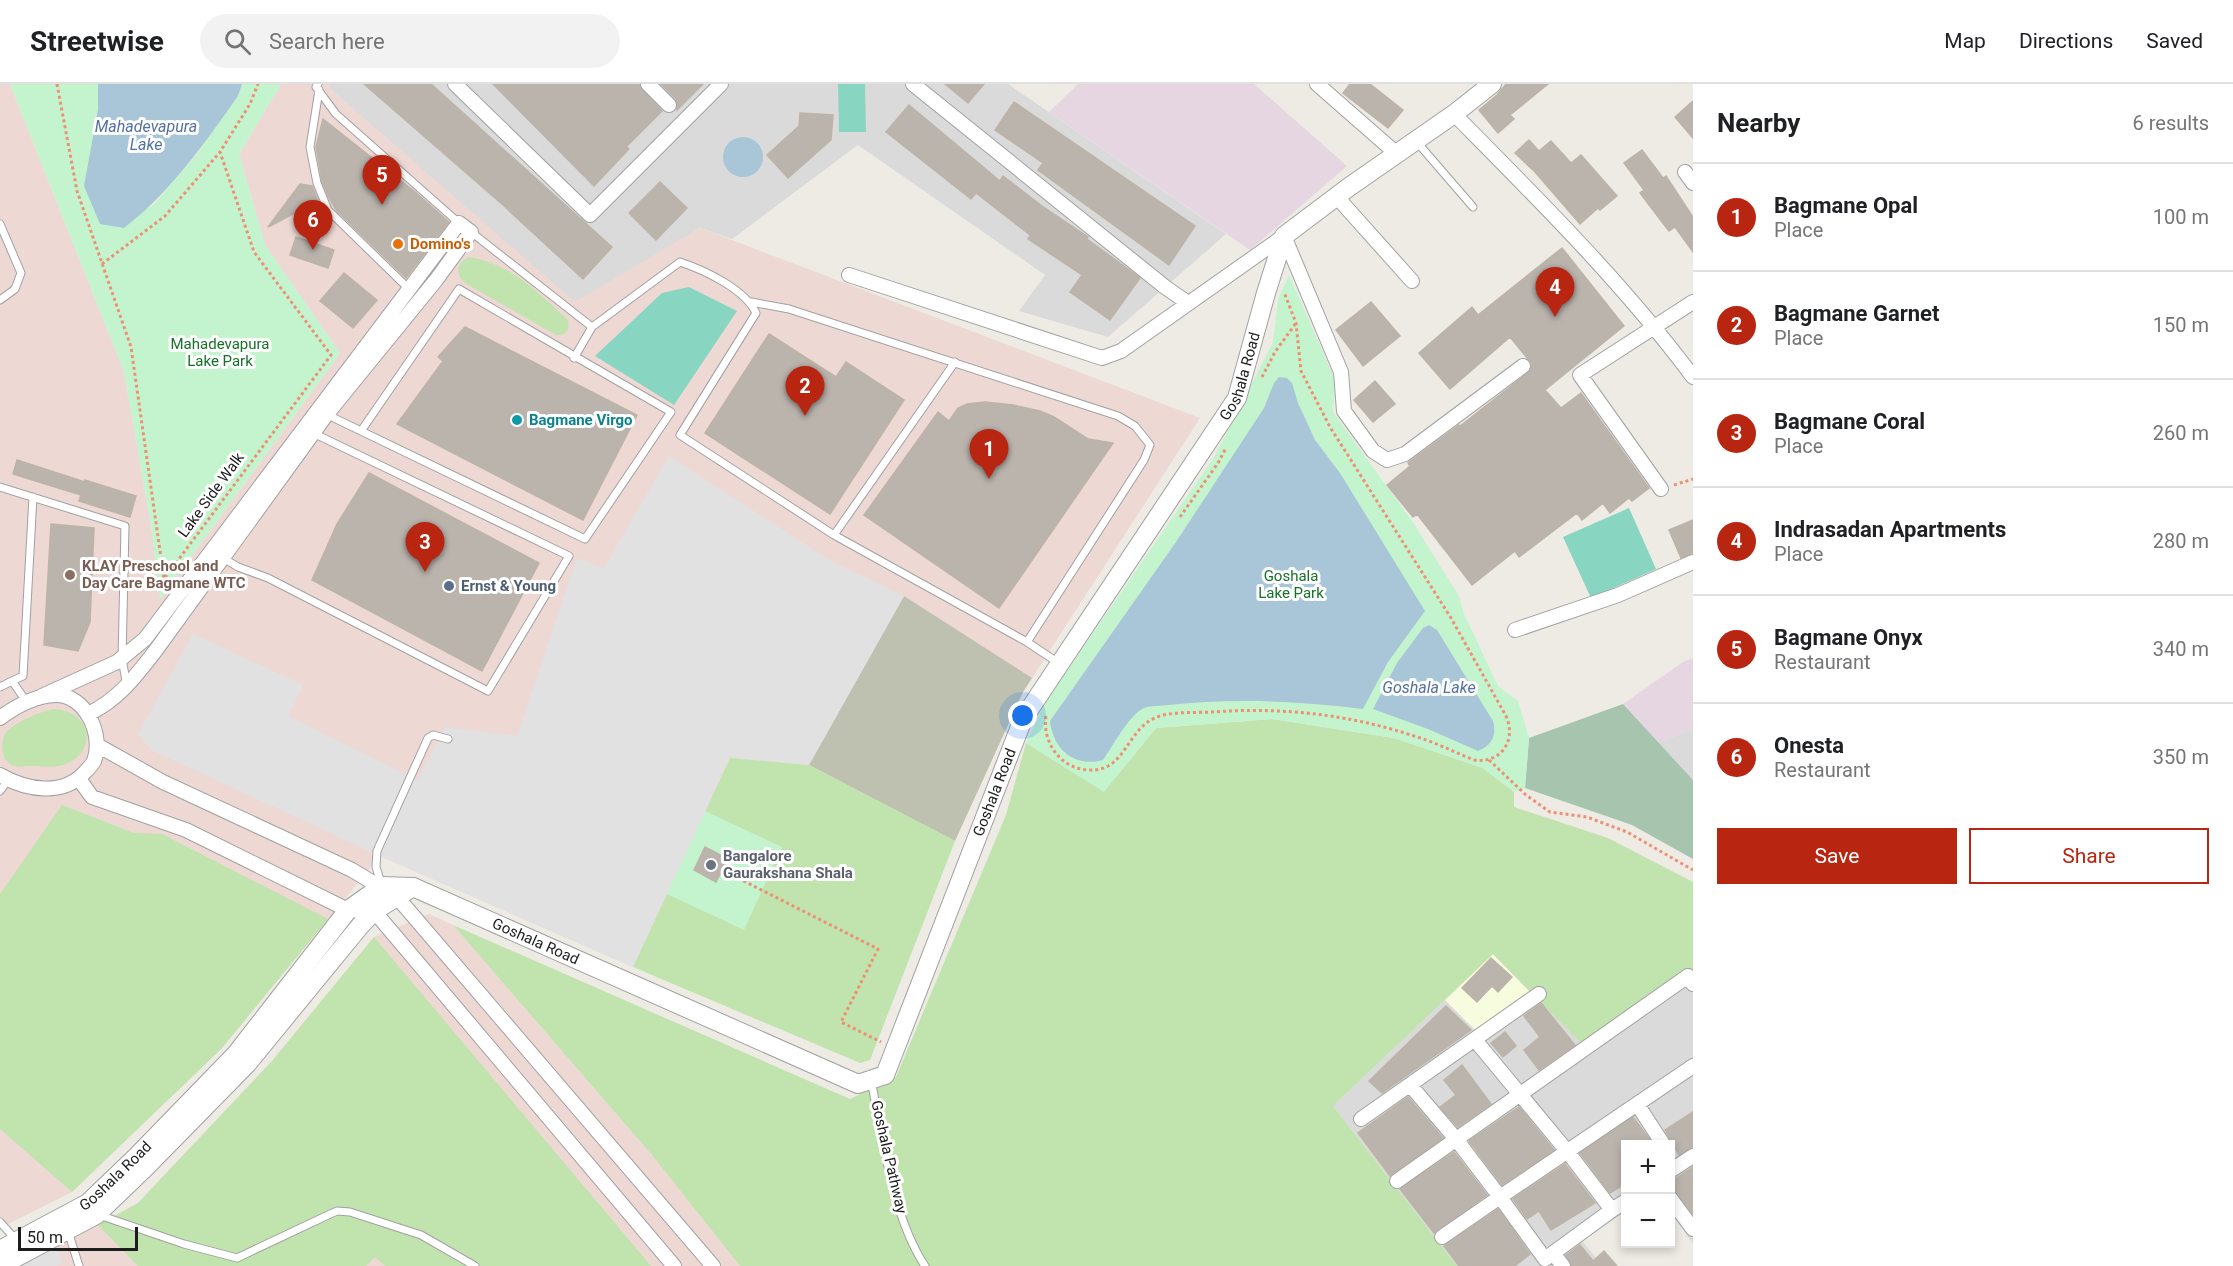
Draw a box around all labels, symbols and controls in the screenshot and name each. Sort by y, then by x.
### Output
search box [200,14,620,68]
text: Streetwise [30,25,164,58]
icon: search [221,25,254,58]
text: Search here [269,29,385,54]
text: Map [1944,29,1986,53]
text: Directions [2019,29,2113,53]
text: Saved [2146,29,2203,53]
text: Nearby [1717,108,1800,138]
text: 6 results [2133,111,2209,135]
water label: Mahadevapura Lake [95,117,197,154]
pin: 5 [362,156,401,205]
text: Bagmane Opal [1774,193,1918,218]
pin: 6 [294,200,332,250]
text: 1 [1731,205,1742,229]
text: 100 m [2153,205,2209,229]
text: Place [1774,218,1823,242]
place label: Domino's [410,235,471,253]
marker: Domino's [391,237,405,251]
pin: 4 [1536,268,1574,317]
text: Bagmane Garnet [1774,301,1939,326]
text: 2 [1731,313,1742,337]
text: 150 m [2153,313,2209,337]
text: Place [1774,326,1823,350]
street label: Goshala Road [1216,330,1264,424]
park label: Mahadevapura Lake Park [171,335,269,370]
pin: 2 [786,366,824,416]
text: Bagmane Coral [1774,409,1925,434]
place label: Bagmane Virgo [529,411,633,429]
marker: Bagmane Virgo [510,413,524,427]
text: 3 [1731,421,1742,445]
text: 260 m [2153,421,2209,445]
pin: 1 [970,430,1008,479]
text: Place [1774,434,1823,458]
street label: Lake Side Walk [174,449,248,541]
text: Indrasadan Apartments [1774,517,2006,542]
pin: 3 [406,522,444,572]
text: 4 [1731,529,1742,553]
text: 280 m [2153,529,2209,553]
text: Place [1774,542,1823,566]
place label: KLAY Preschool and Day Care Bagmane WTC [82,557,246,592]
park label: Goshala Lake Park [1258,567,1324,602]
marker: KLAY Preschool and Day Care Bagmane WTC [63,568,77,582]
place label: Ernst & Young [461,577,556,595]
marker: Ernst & Young [442,579,456,593]
text: Bagmane Onyx [1774,625,1923,650]
text: 5 [1731,637,1742,661]
text: 340 m [2153,637,2209,661]
text: Restaurant [1774,650,1871,674]
water label: Goshala Lake [1382,678,1476,697]
your location [1008,701,1037,730]
text: Onesta [1774,733,1844,758]
text: 6 [1731,745,1742,769]
text: 350 m [2153,745,2209,769]
street label: Goshala Road [969,746,1020,839]
text: Restaurant [1774,758,1871,782]
button: Save [1717,828,1957,884]
button: Share [1969,828,2209,884]
place label: Bangalore Gaurakshana Shala [723,847,853,882]
marker: Bangalore Gaurakshana Shala [704,858,718,872]
street label: Goshala Road [489,914,582,968]
street label: Goshala Pathway [867,1099,911,1215]
street label: Goshala Road [76,1138,155,1215]
map controls [1621,1140,1675,1248]
button: + [1621,1140,1675,1194]
button: − [1621,1194,1675,1248]
scale bar [18,1224,138,1252]
text: 50 m [27,1228,63,1247]

